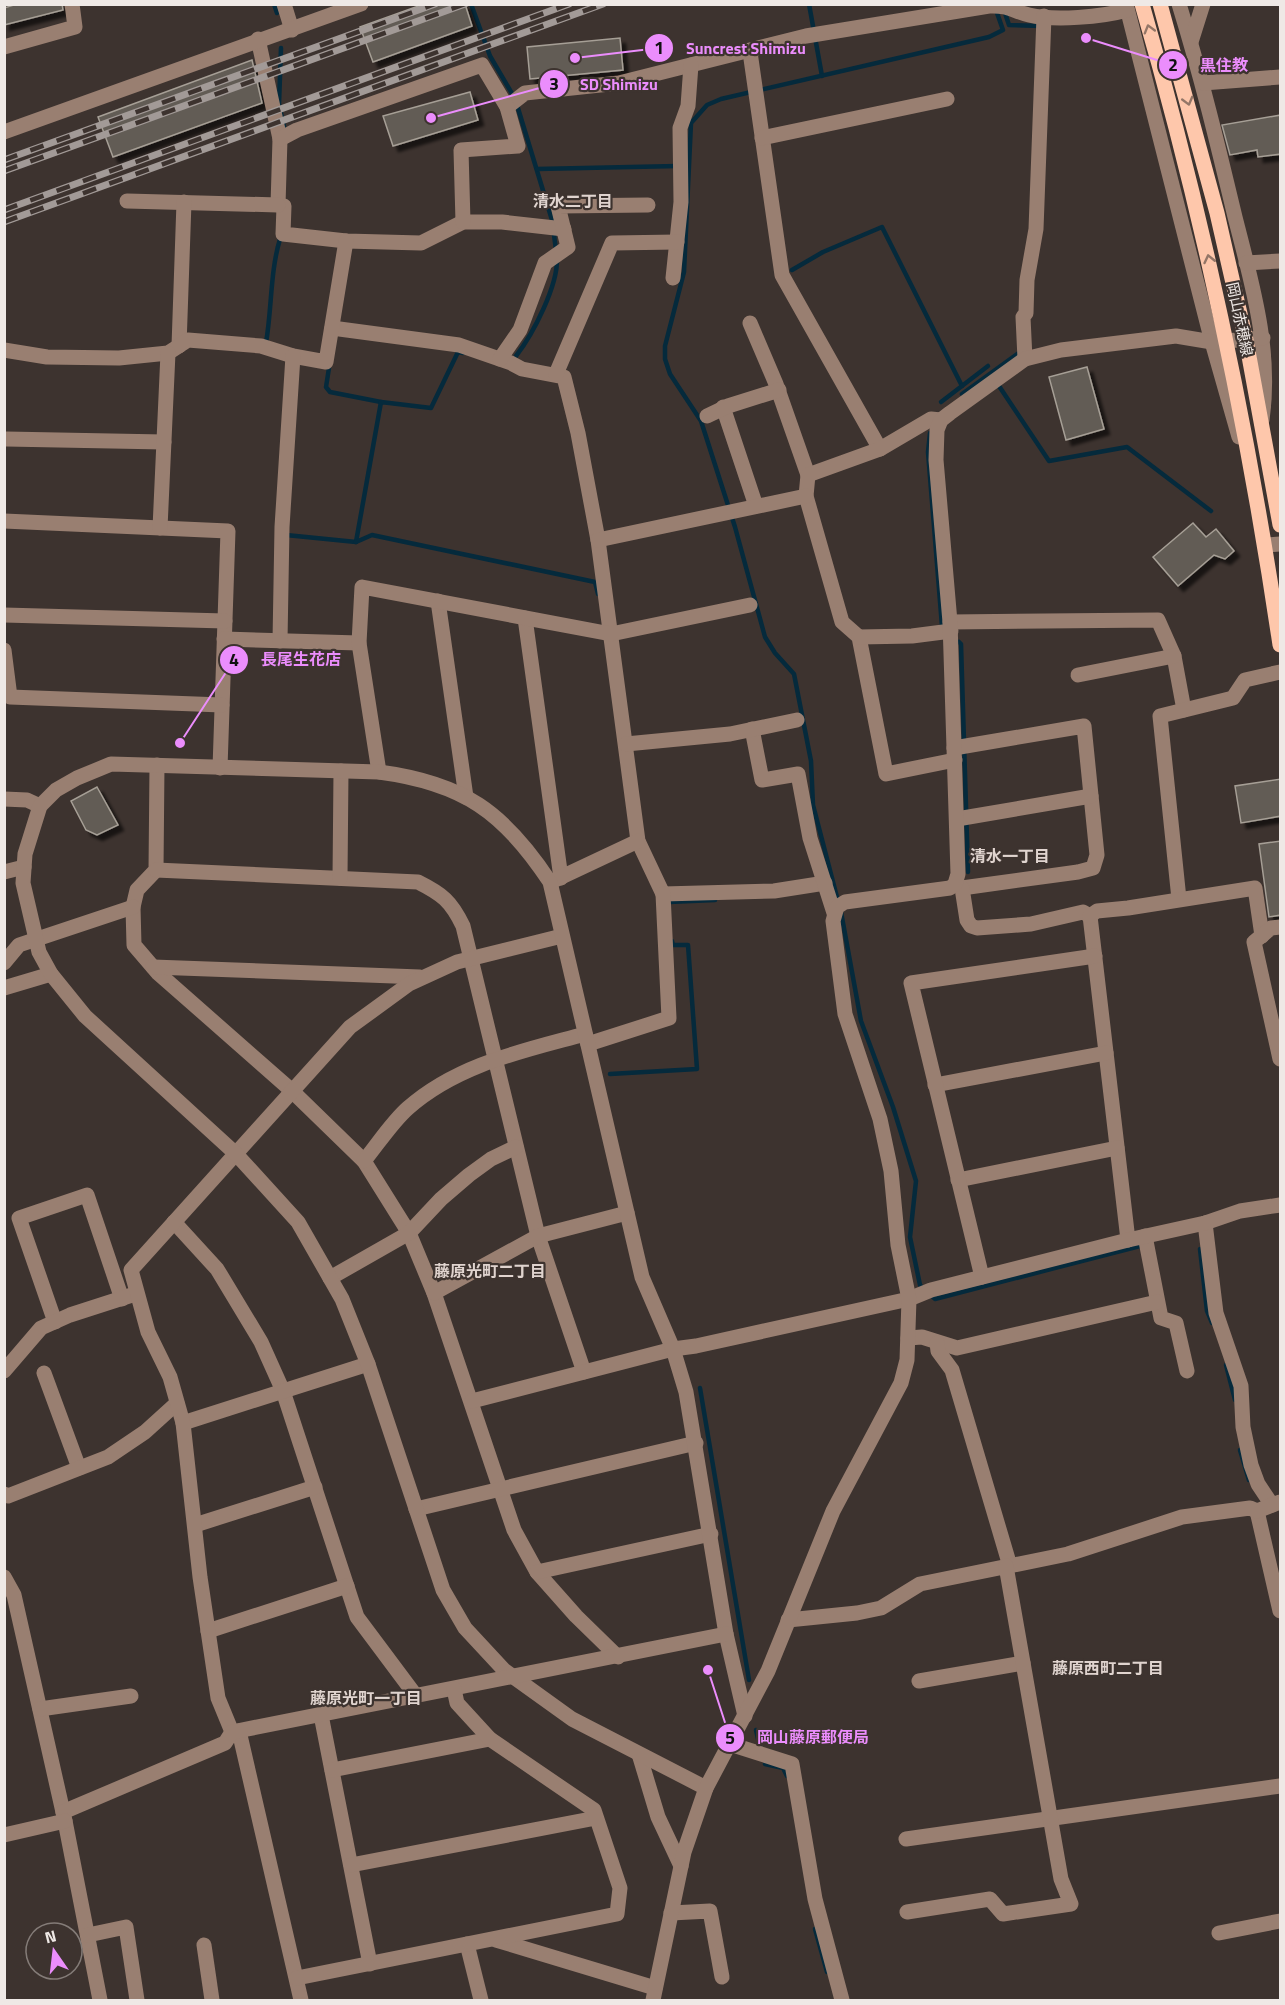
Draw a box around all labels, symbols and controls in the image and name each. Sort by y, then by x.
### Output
one-way arrow [1144,24,1156,35]
callout: Suncrest Shimizu [644,31,818,65]
text: 1 [654,34,664,61]
text: Suncrest Shimizu [686,36,806,60]
callout: 黒住教 [1158,48,1260,82]
text: 2 [1168,51,1178,78]
text: 黒住教 [1200,53,1248,77]
callout: SD Shimizu [539,67,670,101]
text: 3 [549,70,559,97]
text: SD Shimizu [580,72,658,96]
one-way arrow [1180,96,1193,106]
district label: 清水二丁目 [533,189,613,213]
one-way arrow [1203,254,1216,264]
street label: 岡山赤穂線 [1221,280,1259,358]
callout: 長尾生花店 [219,643,353,677]
text: 4 [229,646,239,673]
text: 長尾生花店 [261,647,341,671]
district label: 清水一丁目 [970,844,1050,868]
district label: 藤原光町二丁目 [434,1259,546,1283]
district label: 藤原西町二丁目 [1052,1656,1164,1680]
district label: 藤原光町一丁目 [310,1686,422,1710]
callout: 岡山藤原郵便局 [715,1721,881,1755]
text: 5 [725,1724,735,1751]
text: 岡山藤原郵便局 [757,1725,869,1749]
north arrow [24,1921,84,1981]
text: N [42,1923,59,1949]

